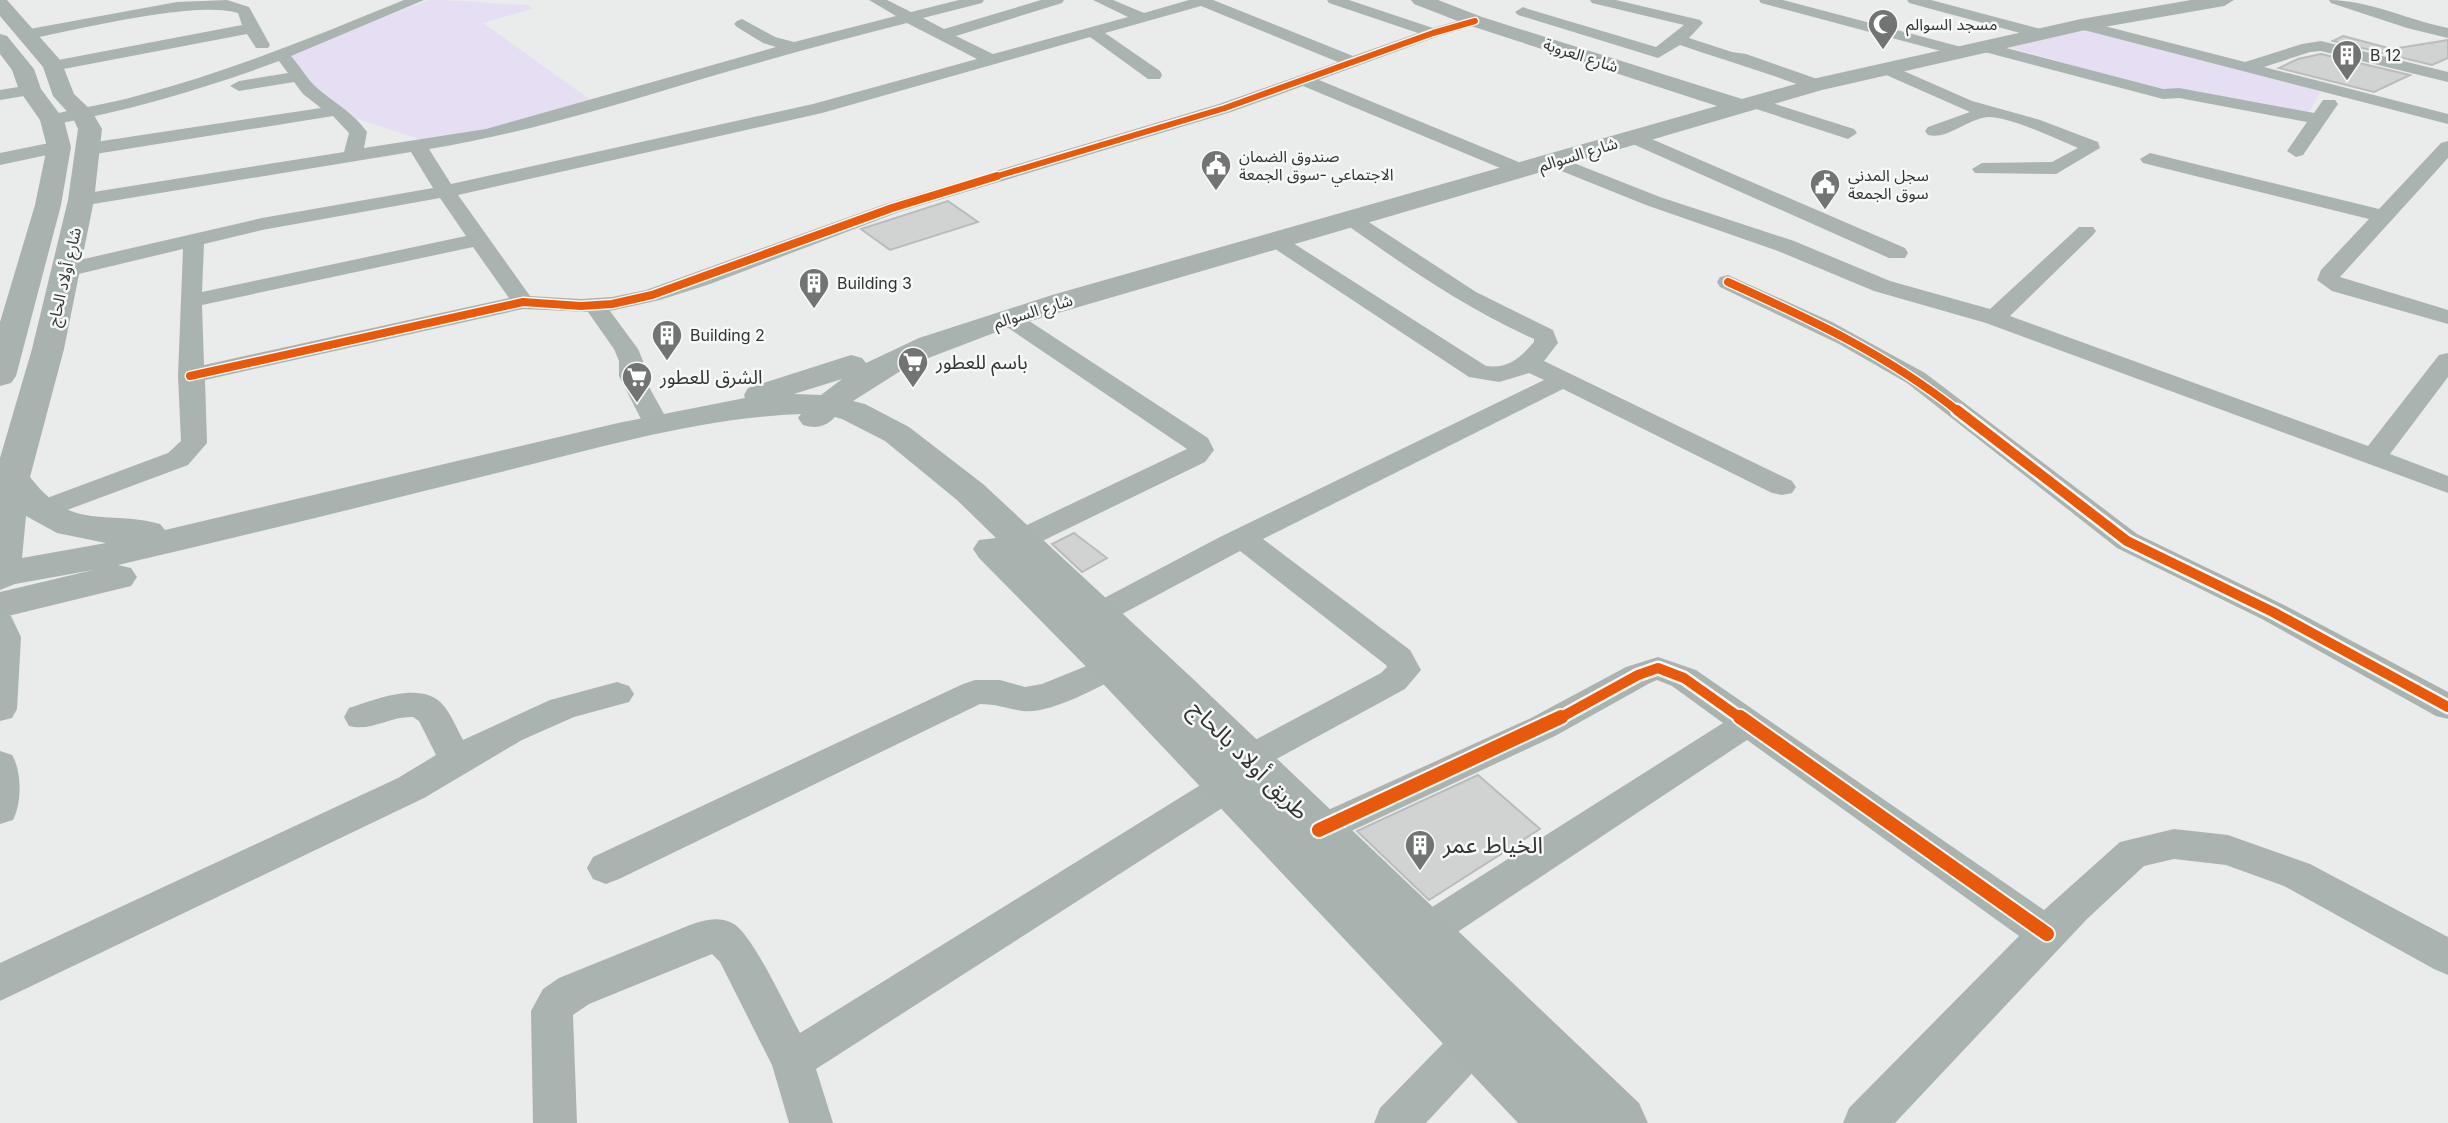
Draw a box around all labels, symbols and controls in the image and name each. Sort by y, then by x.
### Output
mosque icon: مسجد السوالم [1866,7,1900,51]
place label: مسجد السوالم [1906,14,1997,37]
street label: شارع العروبة [1540,34,1621,79]
building icon: B 12 [2330,38,2364,82]
place label: B 12 [2370,45,2401,65]
street label: شارع السوالم [1536,132,1621,178]
place label: صندوق الضمان الاجتماعي -سوق الجمعة [1239,146,1394,187]
public building icon: صندوق الضمان الاجتماعي -سوق الجمعة [1199,148,1233,192]
place label: سجل المدني سوق الجمعة [1848,165,1929,203]
public building icon: سجل المدني سوق الجمعة [1808,167,1842,211]
street label: شارع أولاد الحاج [43,225,88,329]
building icon: Building 3 [797,266,831,310]
place label: Building 3 [837,273,912,293]
street label: شارع السوالم [991,289,1076,335]
building icon: Building 2 [650,318,684,362]
place label: Building 2 [690,325,765,345]
supermarket icon: باسم للعطور [896,345,930,389]
place label: باسم للعطور [935,351,1028,377]
supermarket icon: الشرق للعطور [620,360,654,404]
place label: الشرق للعطور [659,366,763,389]
street label: طريق أولاد بالحاج [1181,694,1315,828]
building icon: الخياط عمر [1403,828,1437,872]
place label: الخياط عمر [1442,831,1543,859]

